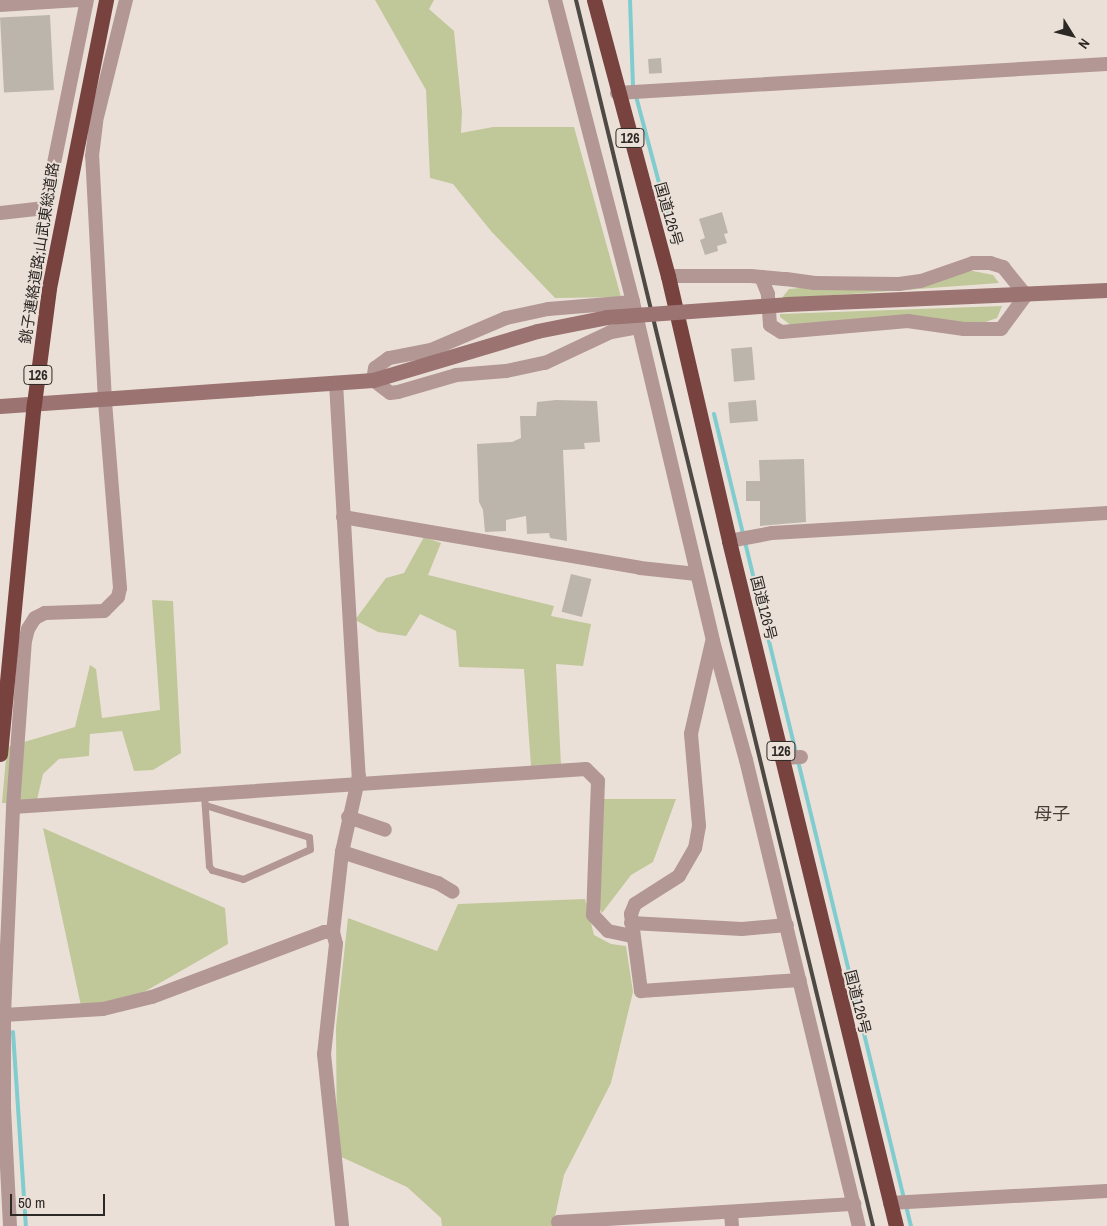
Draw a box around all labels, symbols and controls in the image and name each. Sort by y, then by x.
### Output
north arrow [1047,10,1097,60]
text: N [1074,35,1094,52]
road number: 126 [615,126,645,150]
street label: 銚子連絡道路;山武東総道路 [16,161,62,345]
street label: 国道126号 [651,180,687,248]
road number: 126 [23,364,53,386]
street label: 国道126号 [747,574,781,642]
road number: 126 [766,739,796,762]
district label: 母子 [1034,803,1070,825]
street label: 国道126号 [841,968,875,1036]
scale bar [12,1184,108,1216]
text: 50 m [18,1192,45,1213]

